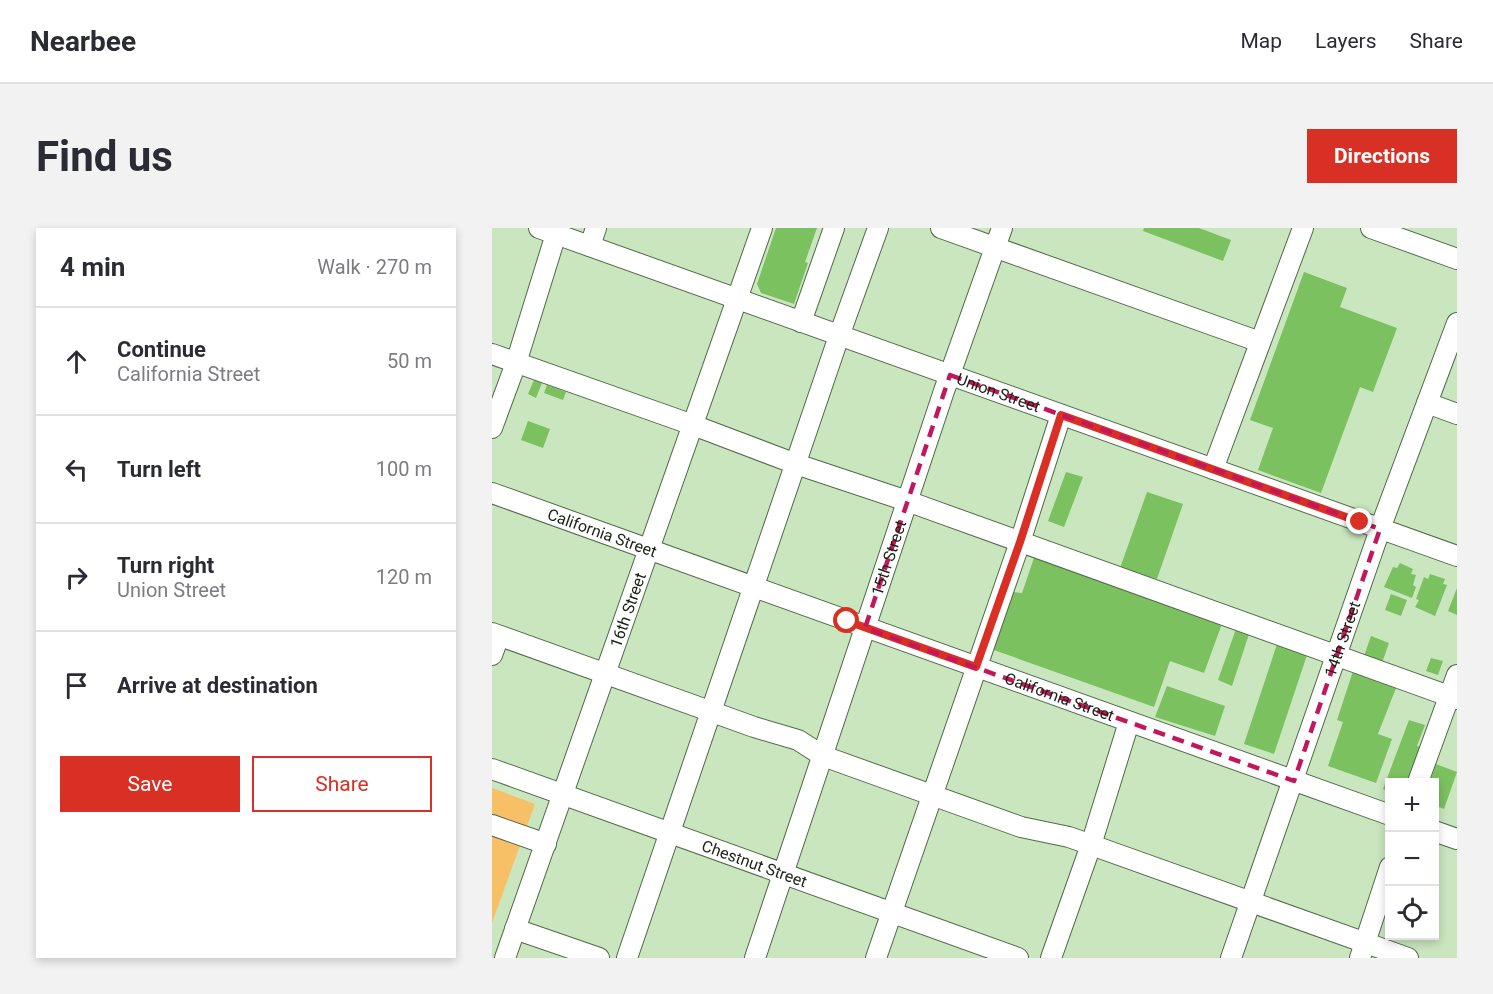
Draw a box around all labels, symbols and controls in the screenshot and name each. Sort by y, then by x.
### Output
text: Nearbee [30,25,136,58]
text: Map [1240,29,1282,53]
text: Layers [1315,29,1376,53]
text: Share [1409,29,1463,53]
button: Directions [1307,129,1457,183]
text: Find us [36,132,173,181]
text: 4 min [60,252,125,282]
text: Walk · 270 m [317,255,432,279]
text: Continue [117,337,206,362]
icon: ahead [60,345,93,378]
text: 50 m [387,349,432,373]
text: California Street [117,362,260,386]
street label: Union Street [954,369,1043,416]
icon: left [60,453,93,486]
text: Turn left [117,457,201,482]
text: 100 m [376,457,432,481]
street label: California Street [545,504,659,561]
route end [1346,508,1372,534]
street label: 15th Street [867,518,910,598]
text: Turn right [117,553,214,578]
icon: right [60,561,93,594]
text: 120 m [376,565,432,589]
street label: 16th Street [606,570,649,650]
text: Union Street [117,578,226,602]
street label: 14th Street [1320,599,1364,679]
route start [833,607,859,633]
street label: California Street [1002,668,1117,725]
icon: arrive [60,669,93,702]
text: Arrive at destination [117,673,318,698]
button: Save [60,756,240,812]
button: Share [252,756,432,812]
map controls [1385,778,1439,940]
button: + [1385,778,1439,832]
button: − [1385,832,1439,886]
street label: Chestnut Street [699,836,810,891]
button: locate [1385,886,1439,940]

